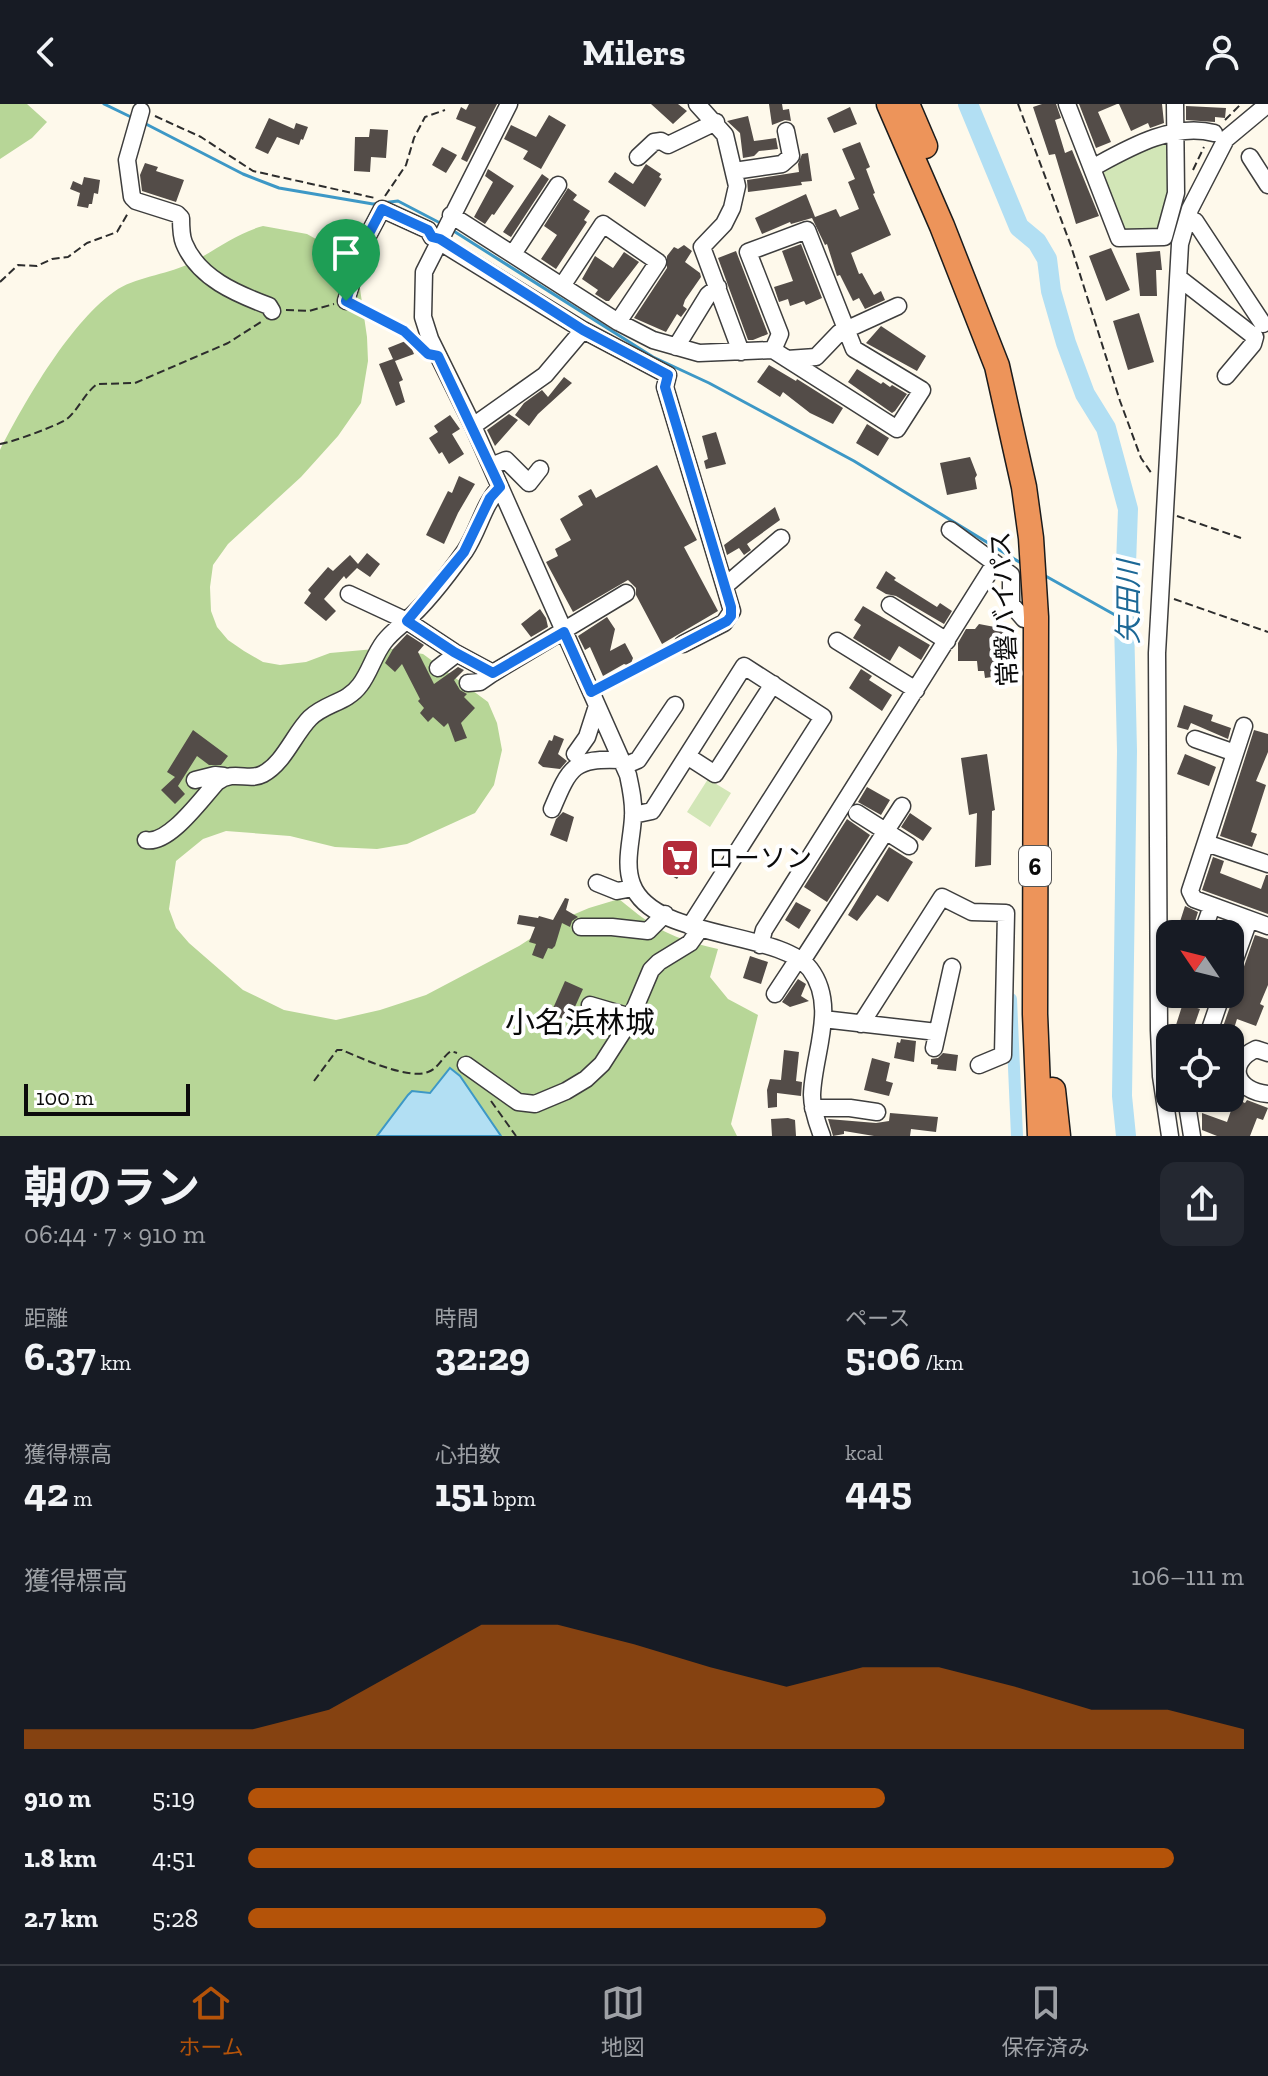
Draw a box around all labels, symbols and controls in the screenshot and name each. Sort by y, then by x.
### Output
icon: back [24,30,68,74]
icon: person [1200,30,1244,74]
text: Milers [583,31,685,74]
pin [312,219,380,301]
icon: arrive [324,231,368,275]
street label: 常磐バイパス [984,531,1024,687]
water label: 矢田川 [1112,557,1145,644]
supermarket icon: ローソン [659,837,701,879]
place label: ローソン [708,842,812,874]
road number: 6 [1019,846,1051,886]
north arrow [1156,920,1244,1008]
map controls [1156,920,1244,1112]
district label: 小名浜林城 [505,1005,655,1041]
button: locate [1156,1024,1244,1112]
scale bar [24,1080,190,1116]
text: 100 m [36,1084,94,1111]
text: 朝のラン [24,1161,200,1214]
button: share [1160,1162,1244,1246]
text: 06:44 · 7 × 910 m [24,1218,205,1250]
text: 距離 [24,1305,68,1332]
text: 時間 [435,1305,479,1332]
text: ペース [845,1305,910,1332]
text: 6.37 [24,1332,96,1380]
text: 32:29 [435,1332,530,1380]
text: 5:06 [845,1332,921,1380]
text: km [96,1349,131,1376]
text: /km [921,1349,964,1376]
text: kcal [845,1439,883,1466]
text: 獲得標高 [24,1441,112,1468]
text: 心拍数 [435,1441,501,1468]
text: 445 [845,1466,912,1514]
text: 42 [24,1468,68,1516]
text: 151 [435,1468,488,1516]
text: m [68,1485,92,1512]
text: bpm [488,1485,536,1512]
text: 106–111 m [1131,1560,1244,1592]
text: 獲得標高 [24,1565,128,1597]
text: 910 m [24,1782,91,1814]
text: 5:19 [152,1782,195,1814]
text: 1.8 km [24,1842,96,1874]
text: 4:51 [152,1842,195,1874]
text: 2.7 km [24,1902,98,1934]
text: 5:28 [152,1902,199,1934]
tab: ホーム [178,1981,244,2061]
tab: 地図 [601,1981,645,2061]
tab: 保存済み [1002,1981,1090,2061]

